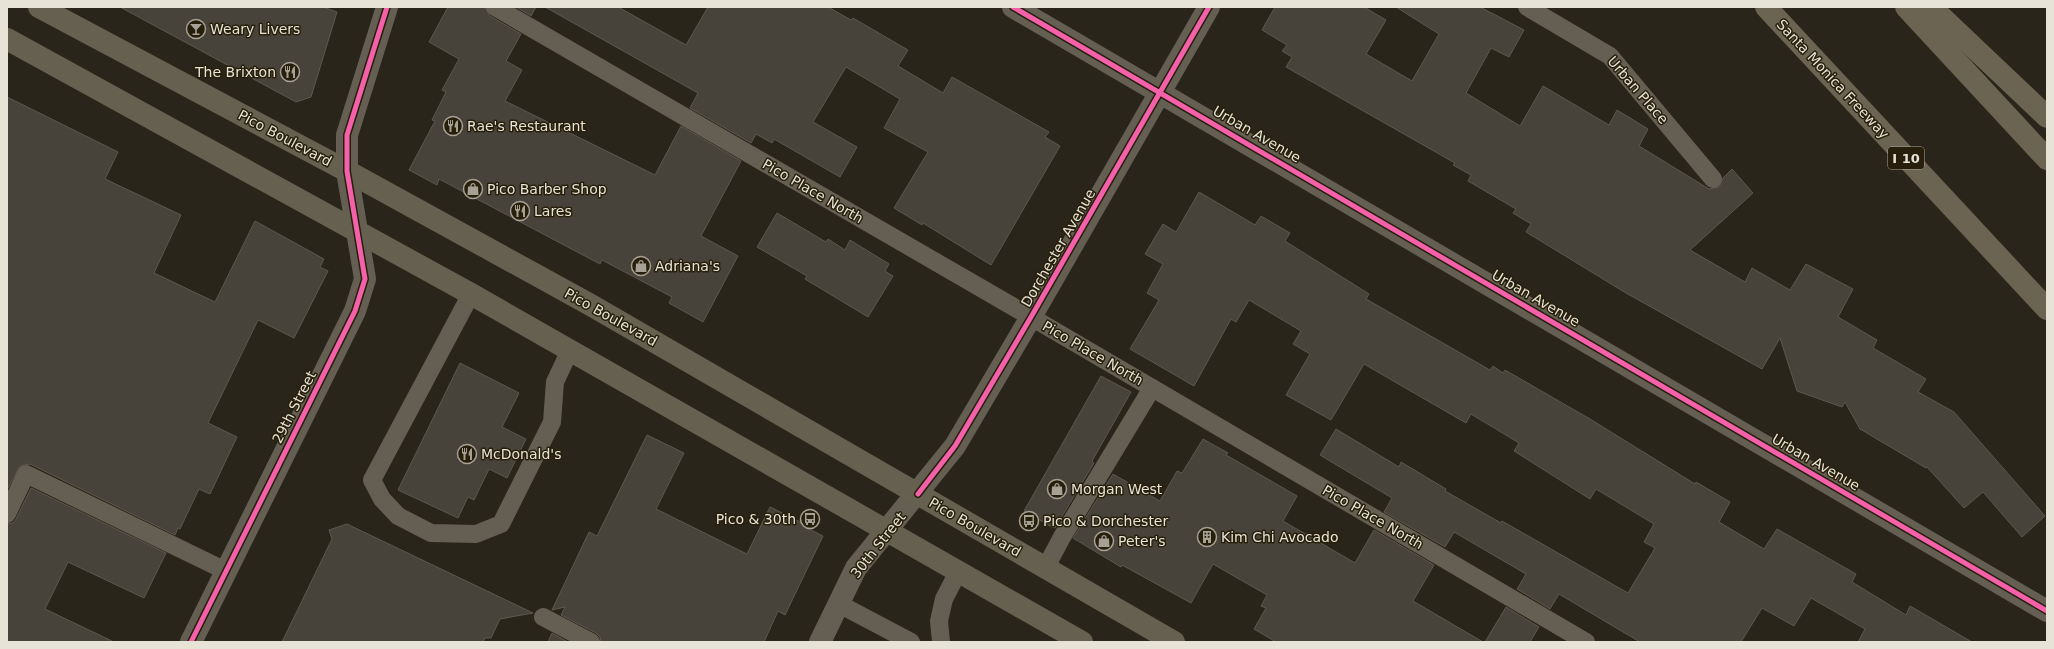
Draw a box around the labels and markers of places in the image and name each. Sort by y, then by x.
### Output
bar icon: Weary Livers [185,18,207,40]
place label: Weary Livers [210,21,300,37]
restaurant icon: The Brixton [279,61,301,83]
place label: The Brixton [194,64,276,80]
restaurant icon: Rae's Restaurant [442,115,464,137]
place label: Rae's Restaurant [467,118,586,134]
shop icon: Pico Barber Shop [462,178,484,200]
place label: Pico Barber Shop [487,181,607,197]
restaurant icon: Lares [509,200,531,222]
place label: Lares [534,203,572,219]
shop icon: Adriana's [630,255,652,277]
place label: Adriana's [655,258,720,274]
restaurant icon: McDonald's [456,443,478,465]
place label: McDonald's [481,446,562,462]
shop icon: Morgan West [1046,478,1068,500]
place label: Morgan West [1071,481,1163,497]
bus stop icon: Pico & 30th [799,508,821,530]
bus stop icon: Pico & Dorchester [1018,510,1040,532]
place label: Pico & 30th [716,511,796,527]
place label: Pico & Dorchester [1043,513,1168,529]
building icon: Kim Chi Avocado [1196,526,1218,548]
place label: Kim Chi Avocado [1221,529,1338,545]
shop icon: Peter's [1093,530,1115,552]
place label: Peter's [1118,533,1166,549]

